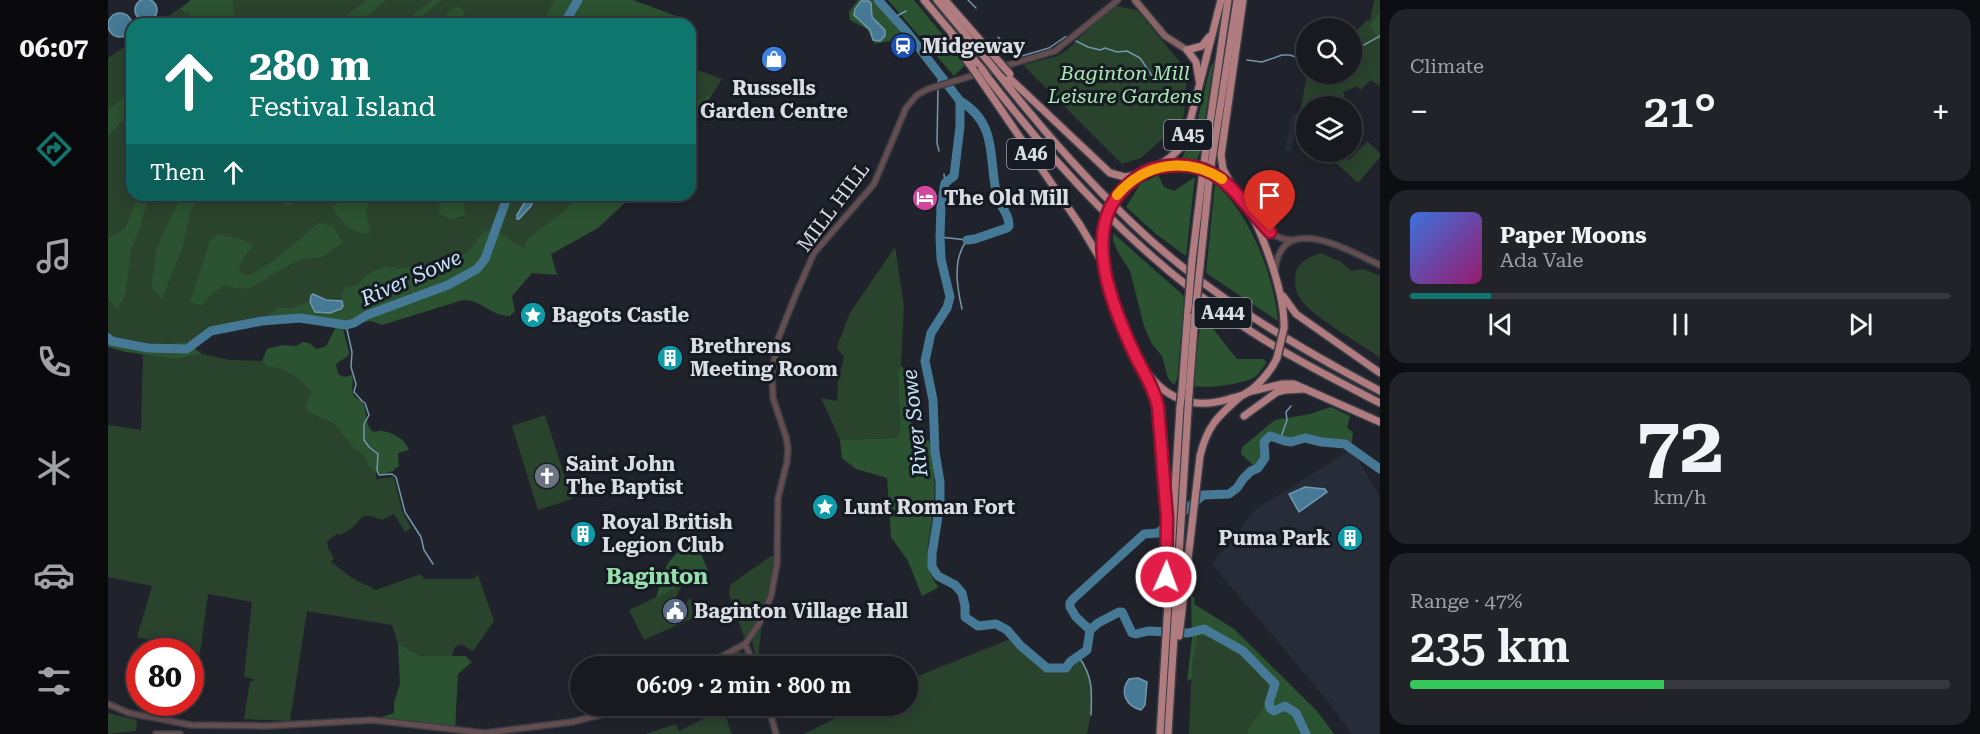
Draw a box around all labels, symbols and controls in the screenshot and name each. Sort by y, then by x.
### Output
map controls [1296,18,1362,162]
button: search [1296,18,1362,84]
station icon: Midgeway [888,31,918,61]
text: 06:07 [20,32,88,64]
place label: Midgeway [922,34,1025,58]
text: 280 m [249,41,371,90]
icon: ahead [150,42,228,120]
shop icon: Russells Garden Centre [759,44,789,74]
text: Climate [1410,54,1484,78]
park label: Baginton Mill Leisure Gardens [1047,61,1202,108]
place label: Russells Garden Centre [700,76,848,123]
text: 21° [1644,85,1716,138]
text: Festival Island [249,91,436,123]
text: − [1410,92,1428,131]
text: + [1932,92,1950,131]
button: layers [1296,96,1362,162]
road number: A45 [1164,120,1212,150]
icon: directions [33,128,75,170]
road number: A46 [1007,139,1055,169]
icon: ahead [217,156,250,189]
street label: MILL HILL [792,158,874,256]
text: Then [150,160,205,185]
pin [1244,170,1295,232]
icon: arrive [1253,179,1286,212]
hotel icon: The Old Mill [910,183,940,213]
place label: The Old Mill [944,186,1069,210]
text: Paper Moons [1500,223,1647,248]
icon: music [33,235,75,277]
water label: River Sowe [356,245,465,311]
text: Ada Vale [1500,248,1583,272]
road number: A444 [1194,298,1252,328]
place icon: Bagots Castle [518,300,548,330]
place label: Bagots Castle [552,303,690,327]
icon: previous [1484,308,1517,341]
icon: pause [1664,308,1697,341]
icon: next [1844,308,1877,341]
place label: Brethrens Meeting Room [690,334,838,381]
icon: phone [33,341,75,383]
building icon: Brethrens Meeting Room [655,343,685,373]
water label: River Sowe [897,368,933,479]
text: 72 [1636,400,1724,491]
icon: climate [33,447,75,489]
place label: Saint John The Baptist [566,452,683,499]
church icon: Saint John The Baptist [532,461,562,491]
text: km/h [1653,485,1707,509]
place icon: Lunt Roman Fort [810,492,840,522]
place label: Lunt Roman Fort [844,495,1015,519]
place label: Royal British Legion Club [602,510,733,557]
building icon: Royal British Legion Club [568,519,598,549]
building icon: Puma Park [1335,523,1365,553]
place label: Puma Park [1218,526,1330,550]
position arrow [1134,545,1198,609]
icon: car [33,554,75,596]
district label: Baginton [606,564,708,589]
text: Range · 47% [1410,589,1522,613]
public building icon: Baginton Village Hall [660,596,690,626]
place label: Baginton Village Hall [694,599,909,623]
text: 235 km [1410,620,1570,673]
speed limit sign: 80 [126,638,204,716]
icon: filters [33,660,75,702]
text: 06:09 · 2 min · 800 m [637,673,851,698]

